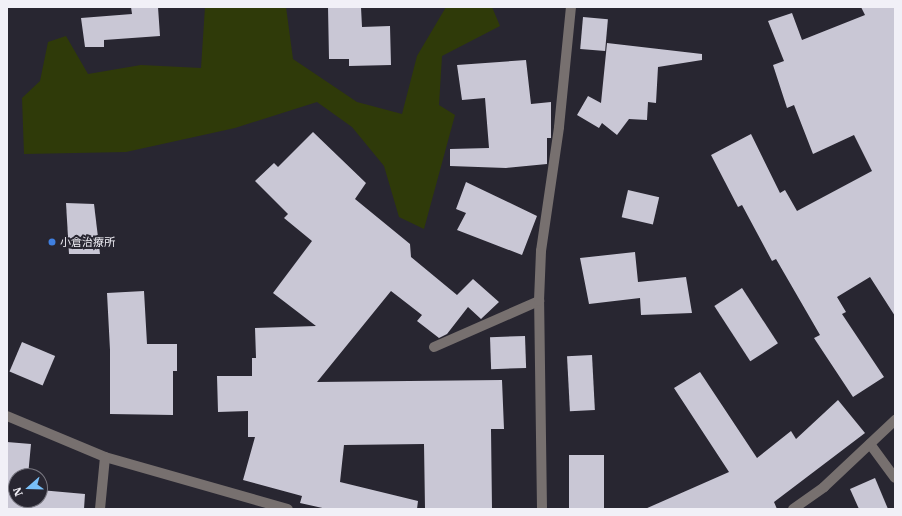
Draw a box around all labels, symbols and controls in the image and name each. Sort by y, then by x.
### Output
place label: 小倉治療所 [60,235,115,249]
marker: 小倉治療所 [47,237,57,247]
north arrow [8,468,48,508]
text: N [10,485,26,498]

